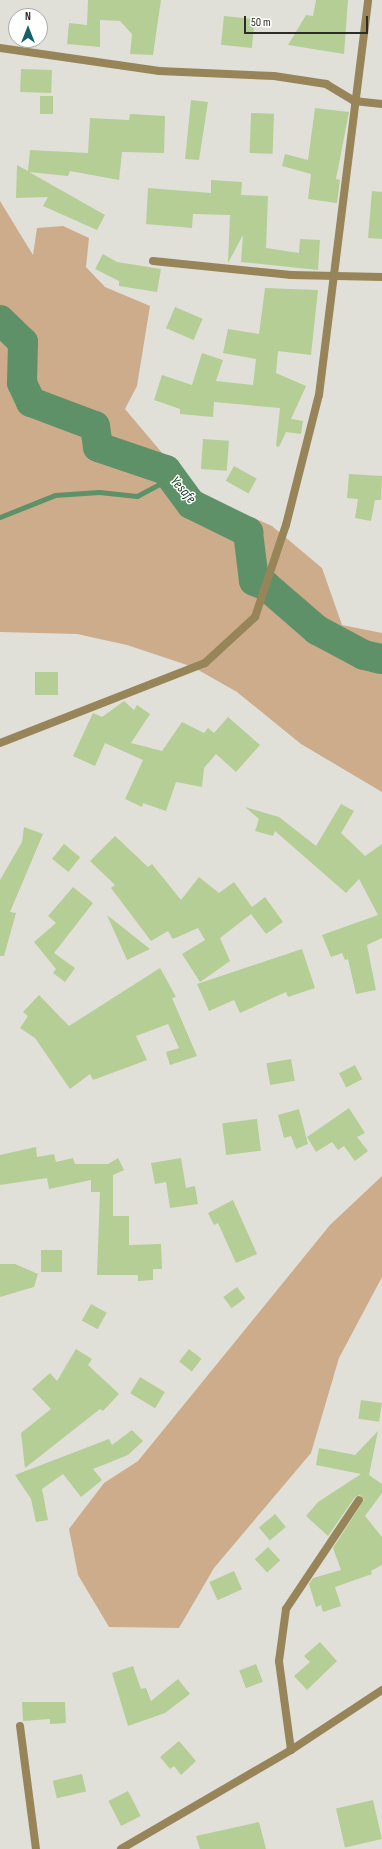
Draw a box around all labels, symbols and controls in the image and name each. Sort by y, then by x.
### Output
north arrow [8,8,48,48]
scale bar [246,8,370,34]
text: N [25,10,31,23]
text: 50 m [251,15,271,30]
water label: Yesafe [167,473,199,507]

